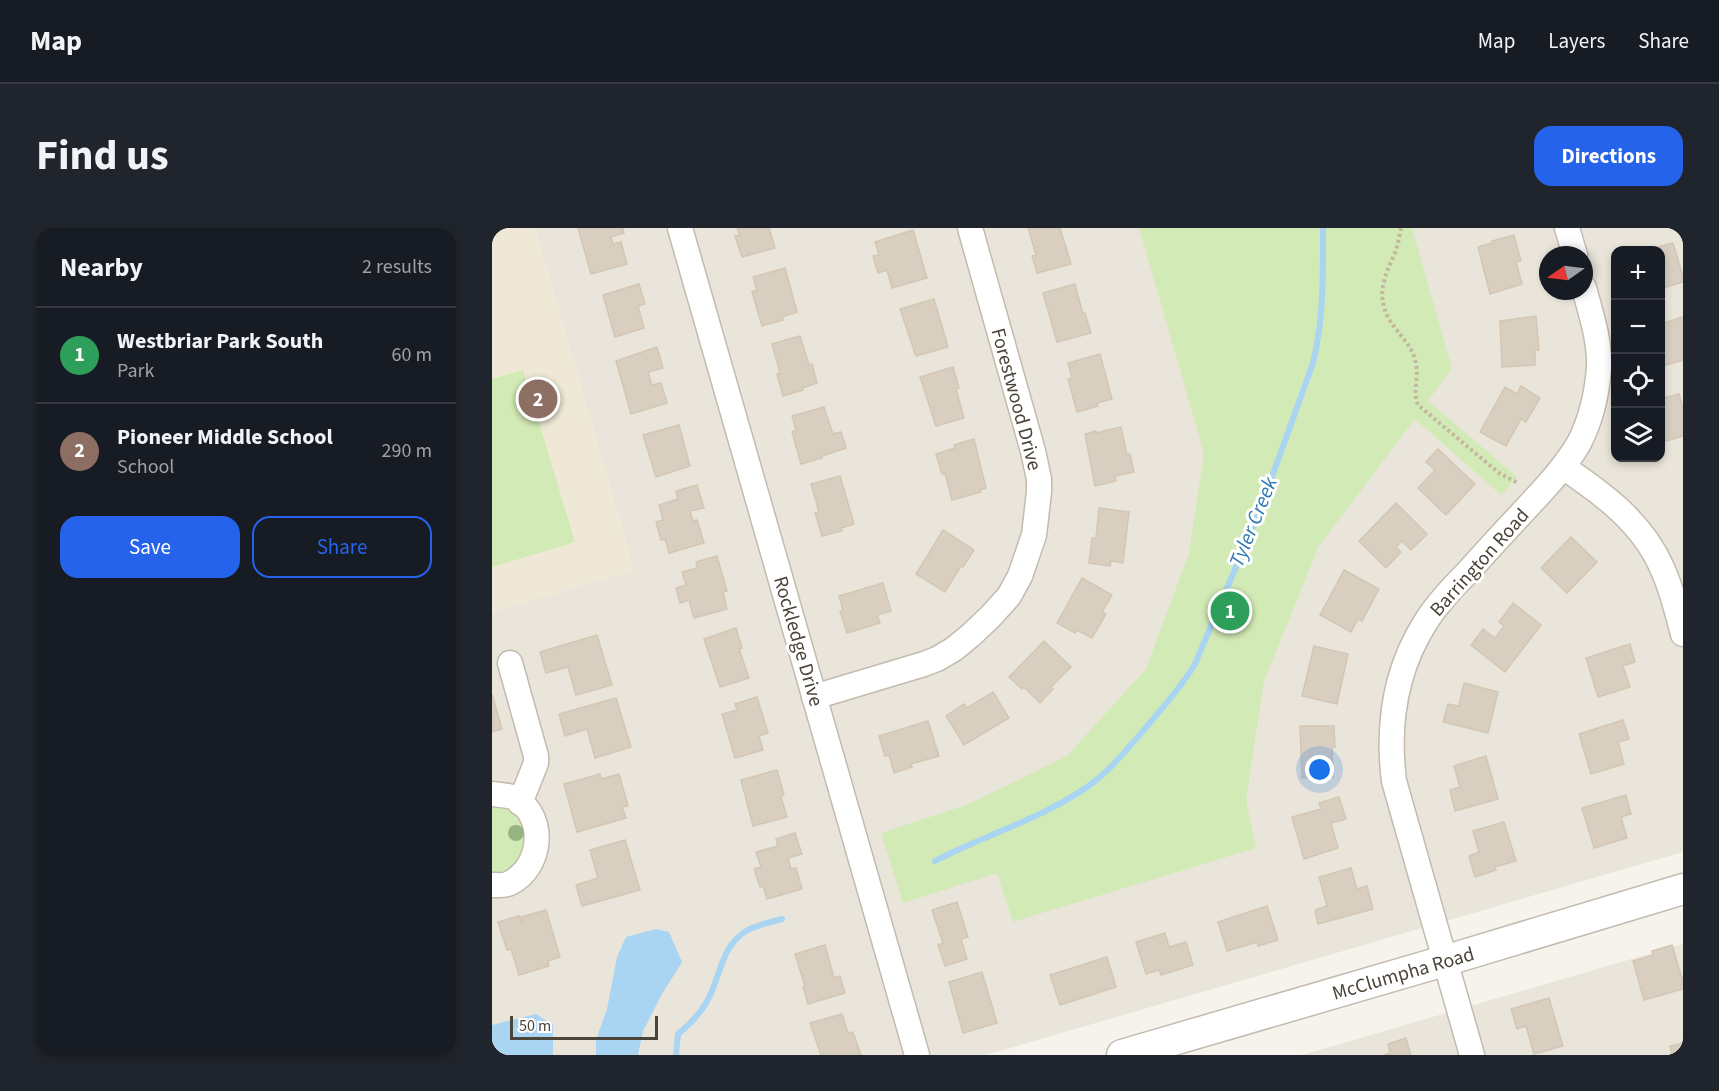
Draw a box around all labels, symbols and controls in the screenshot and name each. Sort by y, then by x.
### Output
text: Map [30,21,82,61]
text: Map [1478,26,1515,56]
text: Layers [1548,26,1605,56]
text: Share [1638,26,1689,56]
text: Find us [36,126,169,186]
button: Directions [1534,126,1683,186]
north arrow [1539,246,1593,300]
map controls [1611,246,1665,462]
button: + [1611,246,1665,300]
text: Nearby [60,249,143,286]
text: 2 results [362,253,432,281]
button: − [1611,300,1665,354]
text: Westbriar Park South [117,325,323,357]
street label: Forestwood Drive [984,325,1049,474]
text: 1 [74,341,85,369]
text: 60 m [392,341,432,369]
button: locate [1611,354,1665,408]
text: Park [117,357,154,385]
pin: 2 [518,376,558,422]
button: layers [1611,408,1665,462]
text: Pioneer Middle School [117,421,333,453]
text: 2 [74,437,85,465]
text: 290 m [382,437,432,465]
text: School [117,453,174,481]
water label: Tyler Creek [1221,472,1285,571]
street label: Barrington Road [1424,502,1536,623]
button: Save [60,516,240,578]
button: Share [252,516,432,578]
street label: Rockledge Drive [766,573,830,710]
pin: 1 [1210,588,1250,634]
your location [1305,755,1334,784]
street label: McClumpha Road [1329,940,1478,1008]
scale bar [510,1013,658,1040]
text: 50 m [519,1015,551,1037]

